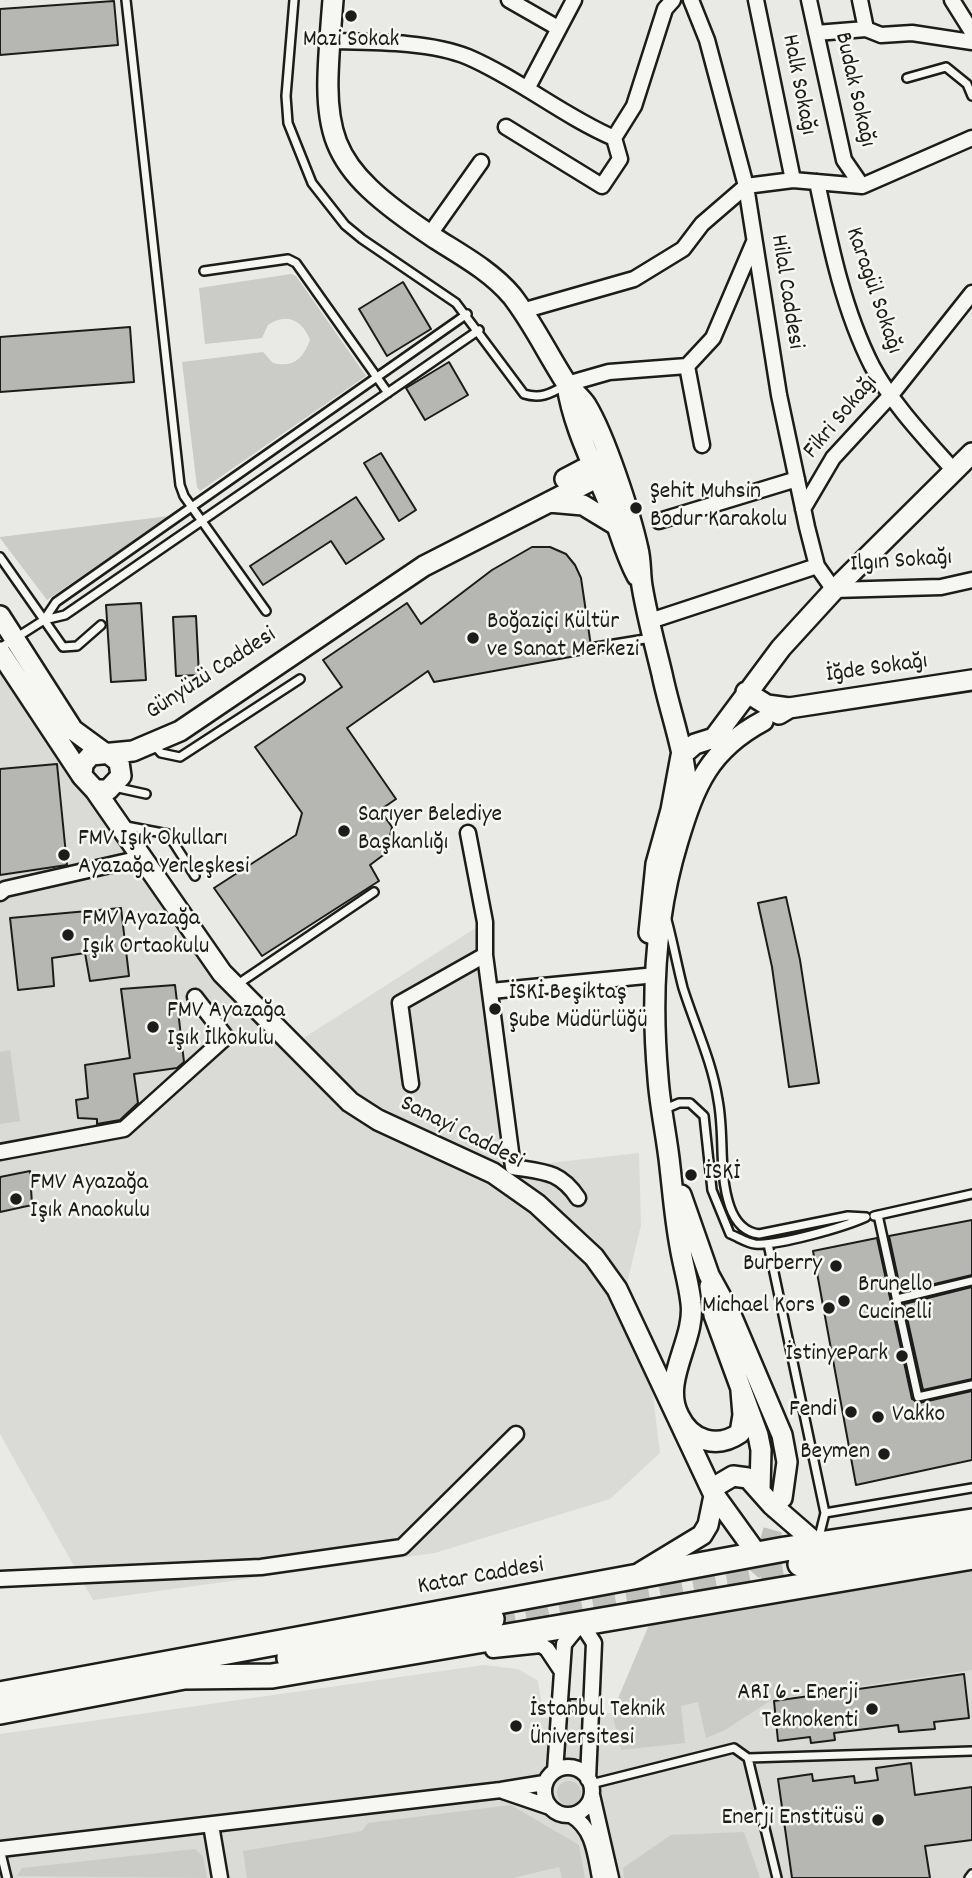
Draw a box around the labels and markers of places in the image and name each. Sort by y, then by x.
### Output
marker: Mazi Sokak [343,8,359,24]
place label: Mazi Sokak [303,28,399,56]
place label: Şehit Muhsin Bodur Karakolu [650,480,787,536]
marker: Şehit Muhsin Bodur Karakolu [628,500,644,516]
place label: Boğaziçi Kültür ve Sanat Merkezi [487,610,639,666]
marker: Boğaziçi Kültür ve Sanat Merkezi [465,630,481,646]
place label: Sarıyer Belediye Başkanlığı [358,803,502,859]
marker: Sarıyer Belediye Başkanlığı [336,823,352,839]
place label: FMV Işık Okulları Ayazağa Yerleşkesi [78,827,250,883]
marker: FMV Işık Okulları Ayazağa Yerleşkesi [56,847,72,863]
place label: FMV Ayazağa Işık Ortaokulu [82,907,209,963]
marker: FMV Ayazağa Işık Ortaokulu [60,927,76,943]
place label: İSKİ Beşiktaş Şube Müdürlüğü [509,981,647,1037]
place label: FMV Ayazağa Işık İlkokulu [167,999,285,1055]
marker: İSKİ Beşiktaş Şube Müdürlüğü [487,1001,503,1017]
marker: FMV Ayazağa Işık İlkokulu [145,1019,161,1035]
place label: İSKİ [705,1161,740,1189]
marker: İSKİ [683,1167,699,1183]
place label: FMV Ayazağa Işık Anaokulu [30,1171,150,1227]
marker: FMV Ayazağa Işık Anaokulu [8,1191,24,1207]
place label: Burberry [743,1252,822,1280]
marker: Burberry [828,1258,844,1274]
place label: Brunello Cucinelli [858,1273,932,1329]
marker: Brunello Cucinelli [836,1293,852,1309]
place label: Michael Kors [702,1294,815,1322]
marker: Michael Kors [821,1300,837,1316]
place label: İstinyePark [786,1342,888,1370]
marker: İstinyePark [894,1348,910,1364]
place label: Fendi [789,1398,837,1426]
place label: Vakko [892,1403,945,1431]
marker: Fendi [843,1404,859,1420]
marker: Vakko [870,1409,886,1425]
place label: Beymen [800,1440,870,1468]
marker: Beymen [876,1446,892,1462]
place label: ARI 6 - Enerji Teknokenti [737,1681,858,1737]
place label: İstanbul Teknik Üniversitesi [530,1698,665,1754]
marker: ARI 6 - Enerji Teknokenti [864,1701,880,1717]
marker: İstanbul Teknik Üniversitesi [508,1718,524,1734]
place label: Enerji Enstitüsü [721,1806,864,1834]
marker: Enerji Enstitüsü [870,1812,886,1828]

